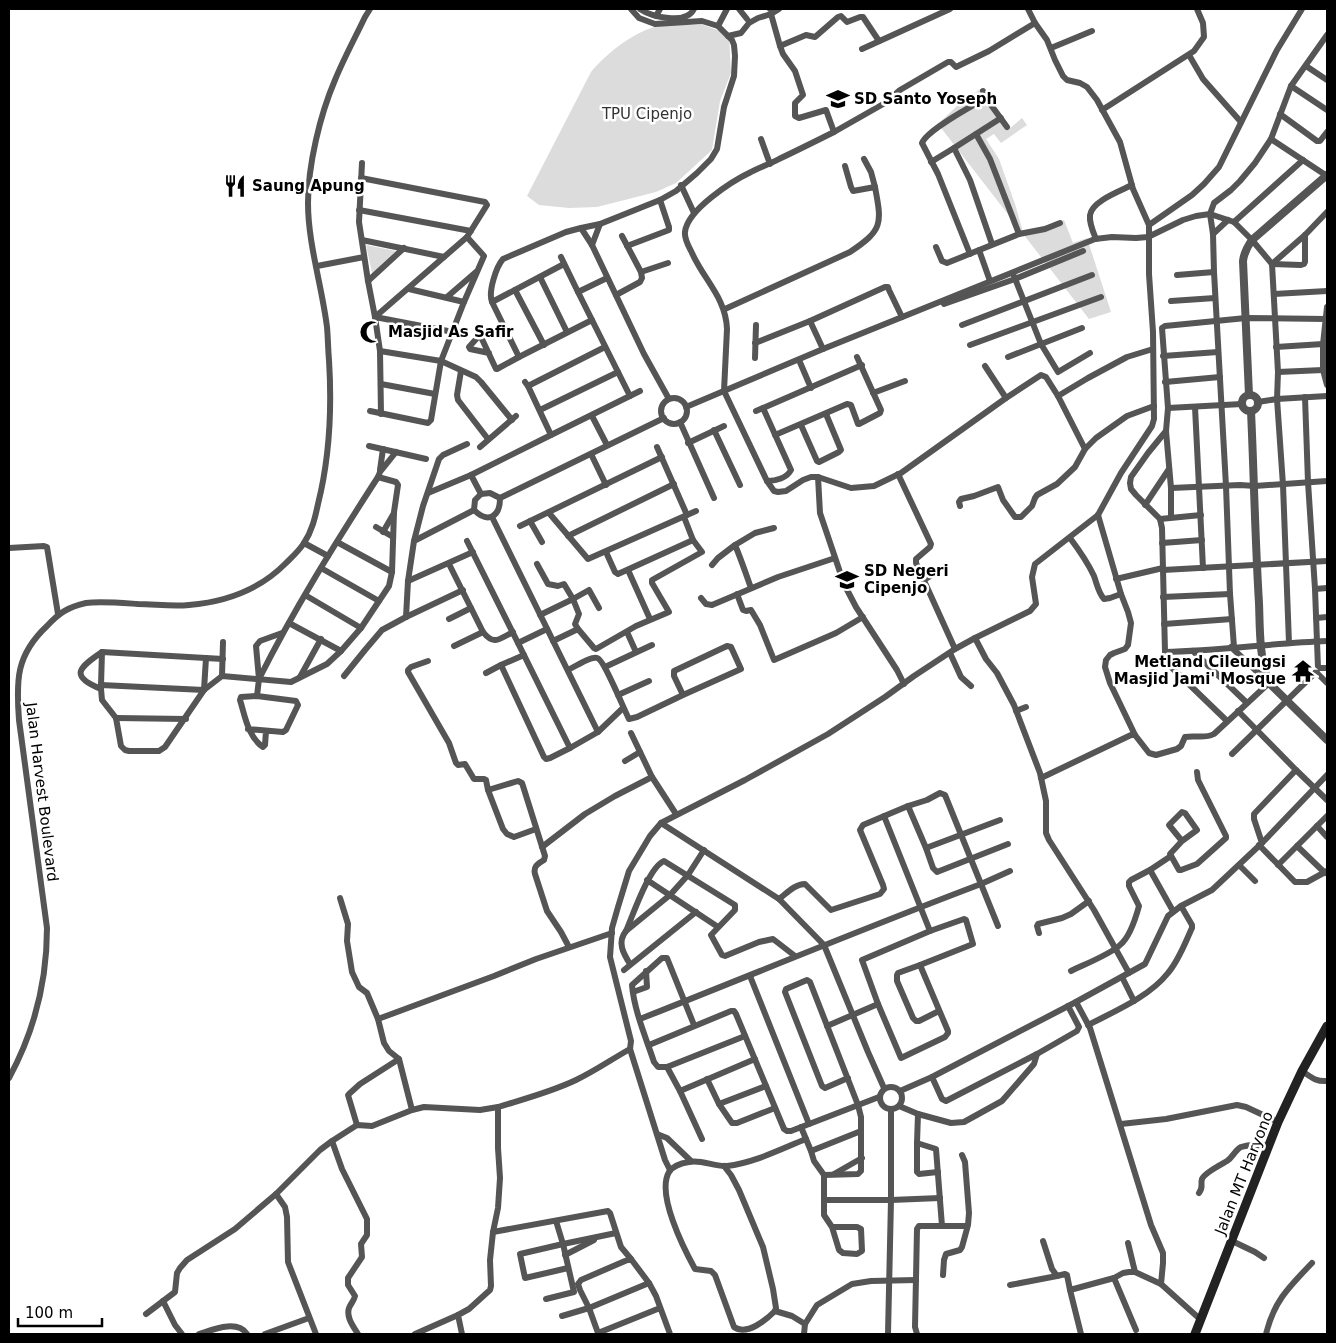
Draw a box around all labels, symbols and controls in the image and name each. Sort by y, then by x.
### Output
school or university icon: SD Santo Yoseph [825,86,851,112]
place label: SD Santo Yoseph [854,90,997,108]
park label: TPU Cipenjo [601,105,692,123]
restaurant icon: Saung Apung [222,173,248,199]
place label: Saung Apung [252,177,365,195]
mosque icon: Masjid As Safir [358,319,384,345]
place label: Masjid As Safir [388,323,514,341]
place label: SD Negeri Cipenjo [864,562,949,597]
school or university icon: SD Negeri Cipenjo [834,567,860,593]
place label: Metland Cileungsi Masjid Jami' Mosque [1114,653,1286,688]
temple icon: Metland Cileungsi Masjid Jami' Mosque [1290,658,1316,684]
street label: Jalan Harvest Boulevard [22,700,62,883]
street label: Jalan MT Haryono [1211,1109,1277,1238]
scale bar [18,1296,101,1328]
text: 100 m [25,1304,73,1322]

